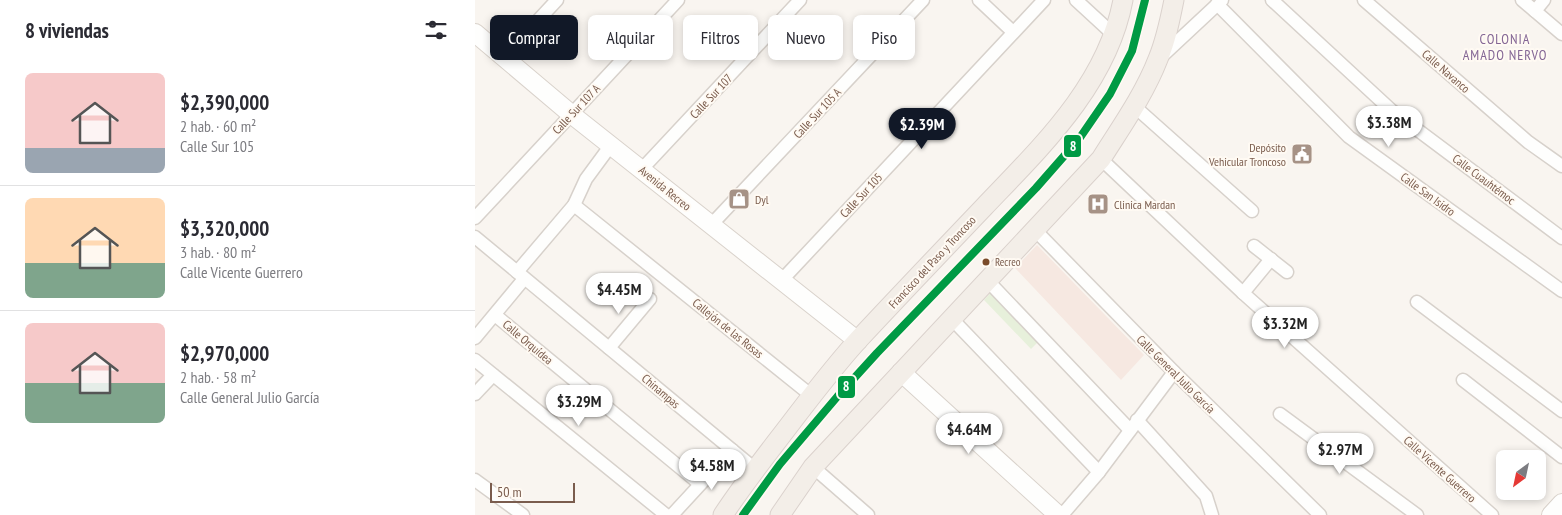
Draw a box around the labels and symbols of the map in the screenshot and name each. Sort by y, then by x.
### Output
district label: COLONIA AMADO NERVO [1463,30,1547,64]
street label: Calle Navanco [1419,46,1473,96]
street label: Calle Sur 107 [687,71,735,121]
street label: Calle Sur 107 A [549,81,603,137]
street label: Calle Sur 105 A [790,84,844,141]
pin: $3.38M [1348,106,1430,148]
pin: $2.39M [881,108,963,150]
line badge: 8 [1063,134,1082,158]
text: 8 [1070,137,1076,155]
place label: Depósito Vehicular Troncoso [1208,140,1286,169]
public building icon: Depósito Vehicular Troncoso [1290,142,1314,166]
street label: Calle Cuauhtémoc [1450,151,1519,208]
street label: Avenida Recreo [636,162,694,214]
street label: Calle San Isidro [1398,169,1458,219]
street label: Calle Sur 105 [837,170,885,220]
shop icon: Dyl [727,187,751,211]
place label: Dyl [755,192,769,207]
hospital icon: Clinica Mardan [1086,192,1110,216]
place label: Clinica Mardan [1114,197,1175,212]
street label: Francisco del Paso y Troncoso [885,213,979,311]
place label: Recreo [995,255,1021,269]
marker: Recreo [981,257,991,267]
pin: $4.45M [578,272,660,315]
street label: Callejón de las Rosas [690,295,766,361]
pin: $3.32M [1244,306,1326,349]
street label: Calle Orquídea [500,317,556,367]
street label: Calle General Julio García [1134,332,1218,416]
street label: Chinampas [639,371,683,411]
line badge: 8 [837,375,856,399]
text: 8 [843,377,849,395]
pin: $3.29M [538,384,620,427]
pin: $4.64M [928,412,1010,455]
pin: $2.97M [1299,432,1381,475]
street label: Calle Vicente Guerrero [1401,433,1479,505]
pin: $4.58M [671,448,753,491]
north arrow [1496,450,1546,500]
scale bar [490,480,575,503]

